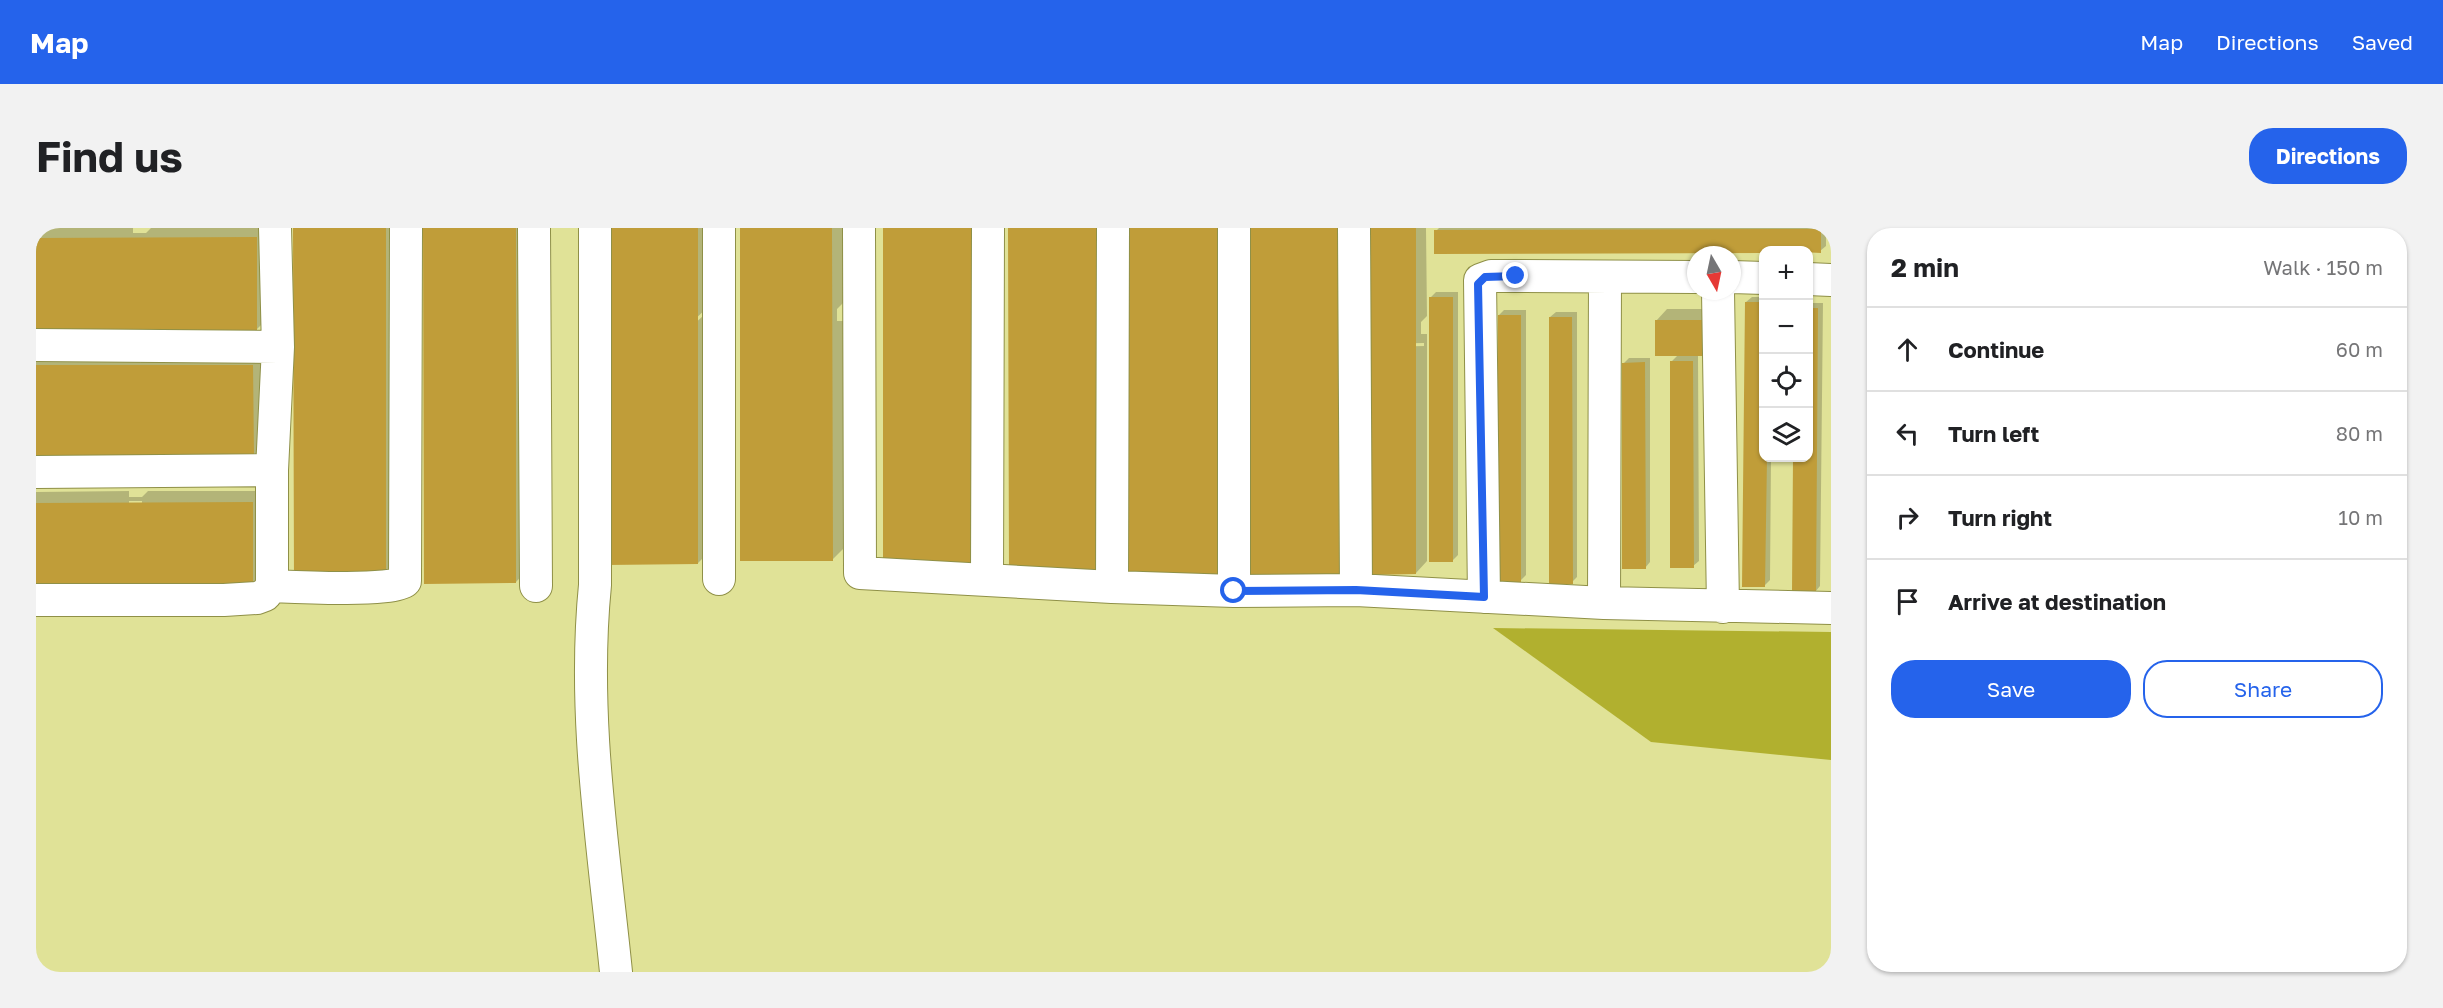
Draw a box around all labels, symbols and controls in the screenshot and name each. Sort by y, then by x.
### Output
text: Map [30,26,88,59]
text: Map [2140,29,2183,55]
text: Directions [2216,29,2319,55]
text: Saved [2352,29,2413,55]
button: Directions [2249,128,2407,184]
text: Find us [36,131,183,181]
north arrow [1687,246,1741,300]
map controls [1759,246,1813,462]
button: + [1759,246,1813,300]
text: 2 min [1891,252,1959,283]
text: Walk · 150 m [2263,255,2383,279]
route end [1502,262,1528,288]
button: − [1759,300,1813,354]
icon: ahead [1891,333,1924,366]
text: Continue [1948,336,2044,363]
text: 60 m [2336,337,2383,361]
button: locate [1759,354,1813,408]
button: layers [1759,408,1813,462]
icon: left [1891,417,1924,450]
text: Turn left [1948,420,2039,447]
text: 80 m [2336,421,2383,445]
icon: right [1891,501,1924,534]
text: Turn right [1948,504,2052,531]
text: 10 m [2338,505,2383,529]
route start [1220,577,1246,603]
icon: arrive [1891,585,1924,618]
text: Arrive at destination [1948,588,2166,615]
button: Save [1891,660,2131,718]
button: Share [2143,660,2383,718]

